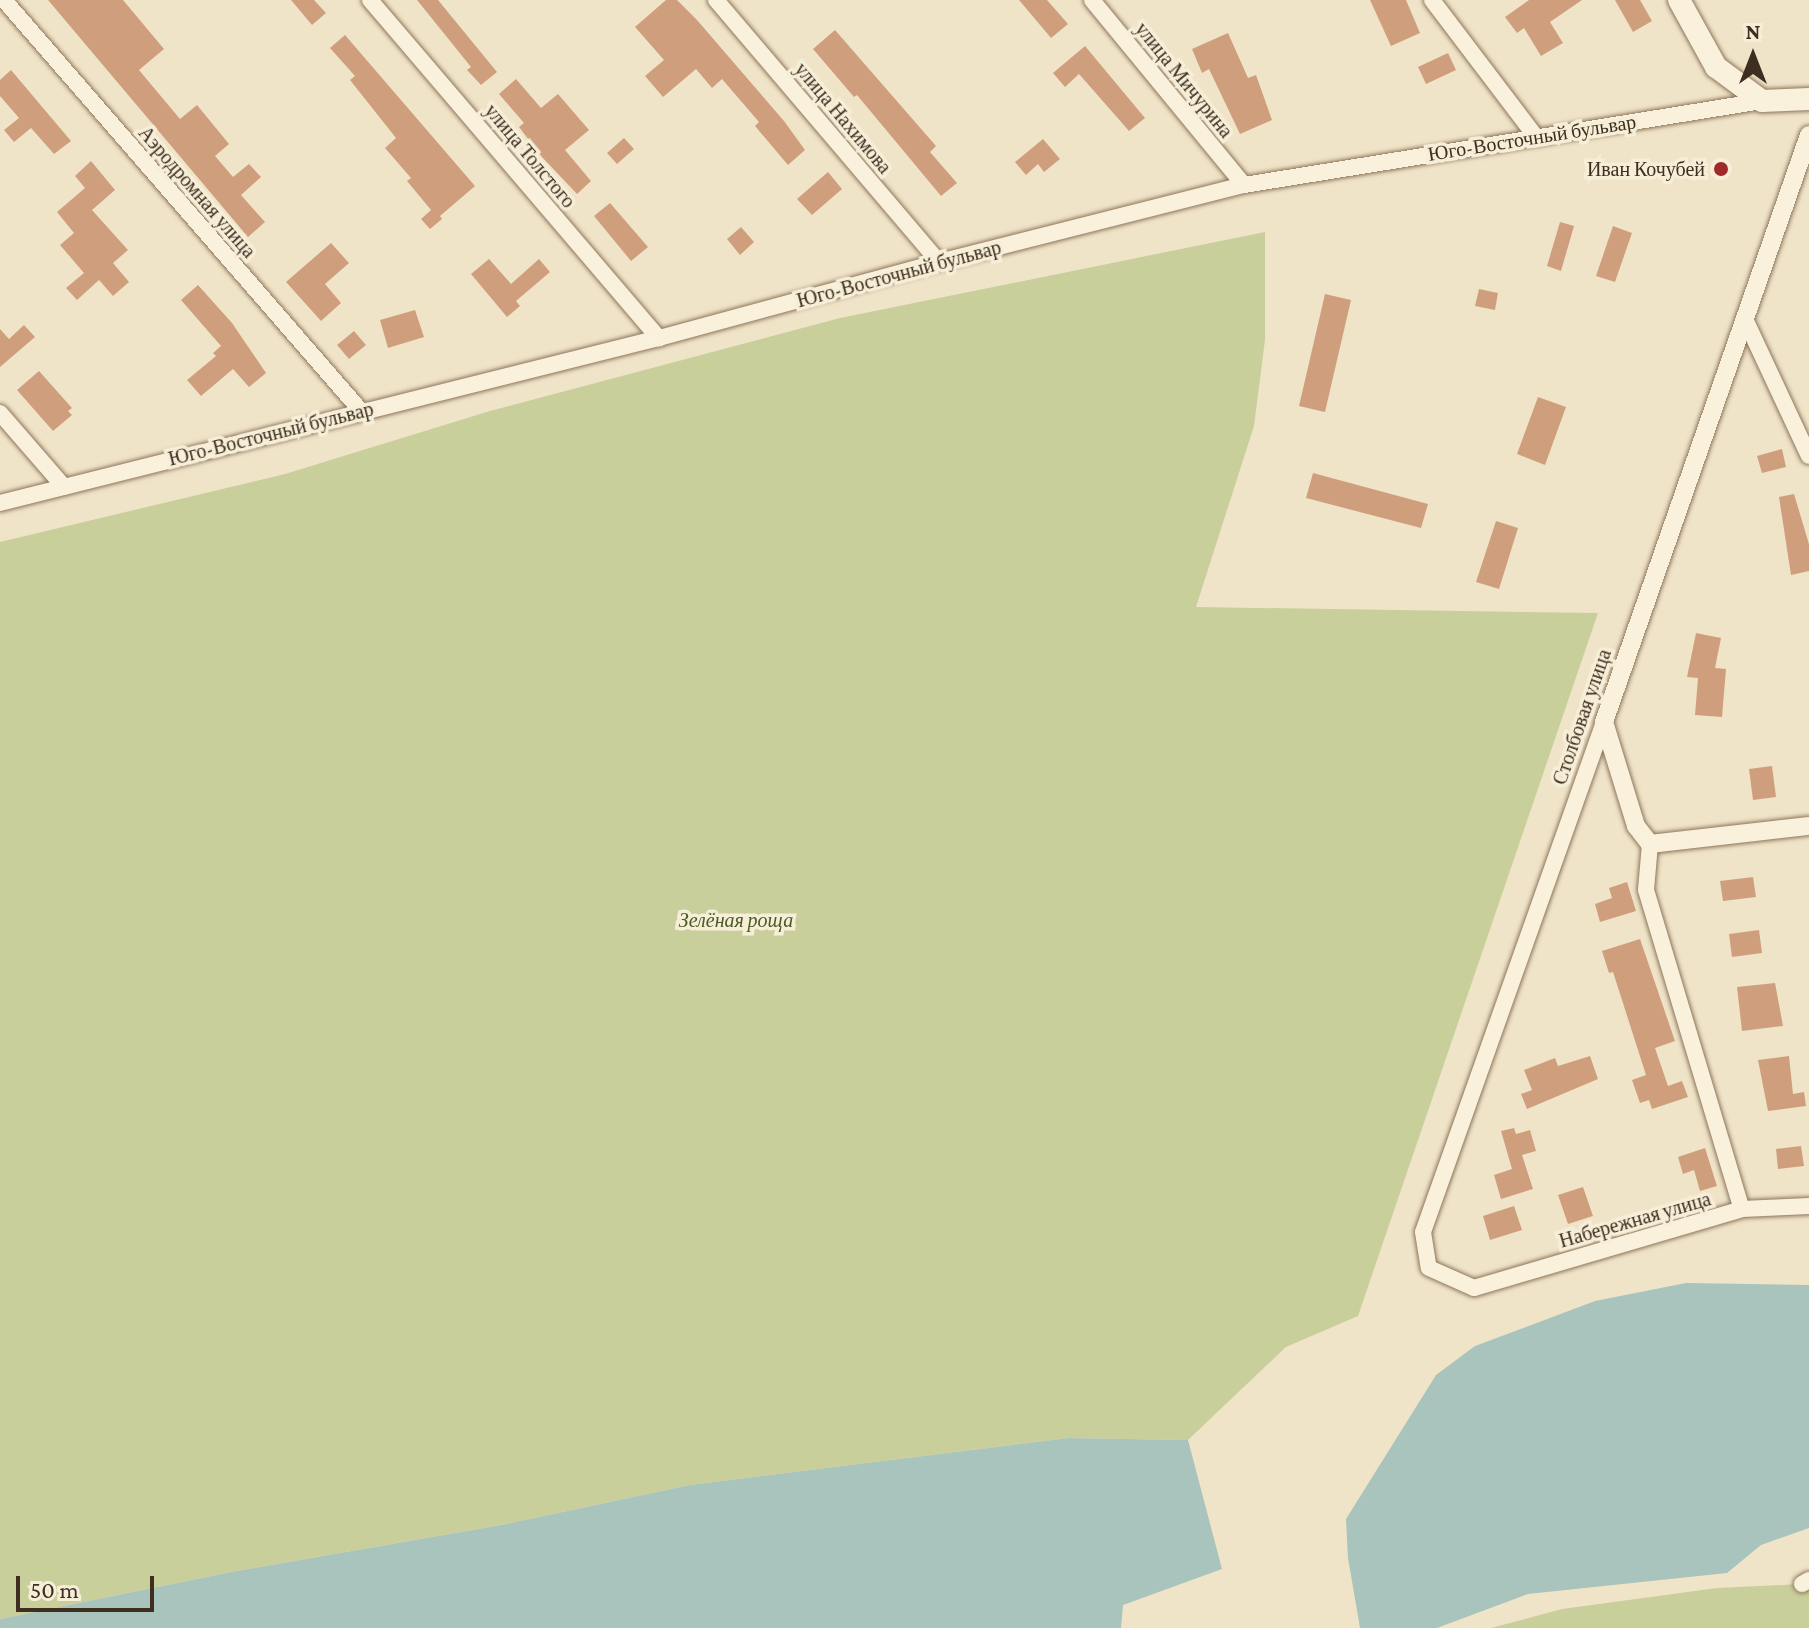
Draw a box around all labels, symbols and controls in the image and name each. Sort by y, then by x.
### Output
north arrow [1713,16,1793,96]
street label: улица Мичурина [1130,17,1238,143]
text: N [1746,19,1761,44]
street label: улица Нахимова [789,57,897,179]
street label: улица Толстого [479,99,581,213]
street label: Юго-Восточный бульвар [1426,110,1638,166]
street label: Аэродромная улица [133,121,261,263]
place label: Иван Кочубей [1587,157,1705,181]
marker: Иван Кочубей [1712,160,1730,178]
street label: Юго-Восточный бульвар [794,235,1004,313]
street label: Юго-Восточный бульвар [166,397,376,471]
street label: Столбовая улица [1548,646,1616,788]
park label: Зелёная роща [679,908,793,932]
street label: Набережная улица [1556,1187,1714,1253]
scale bar [20,1560,158,1610]
text: 50 m [30,1576,79,1603]

